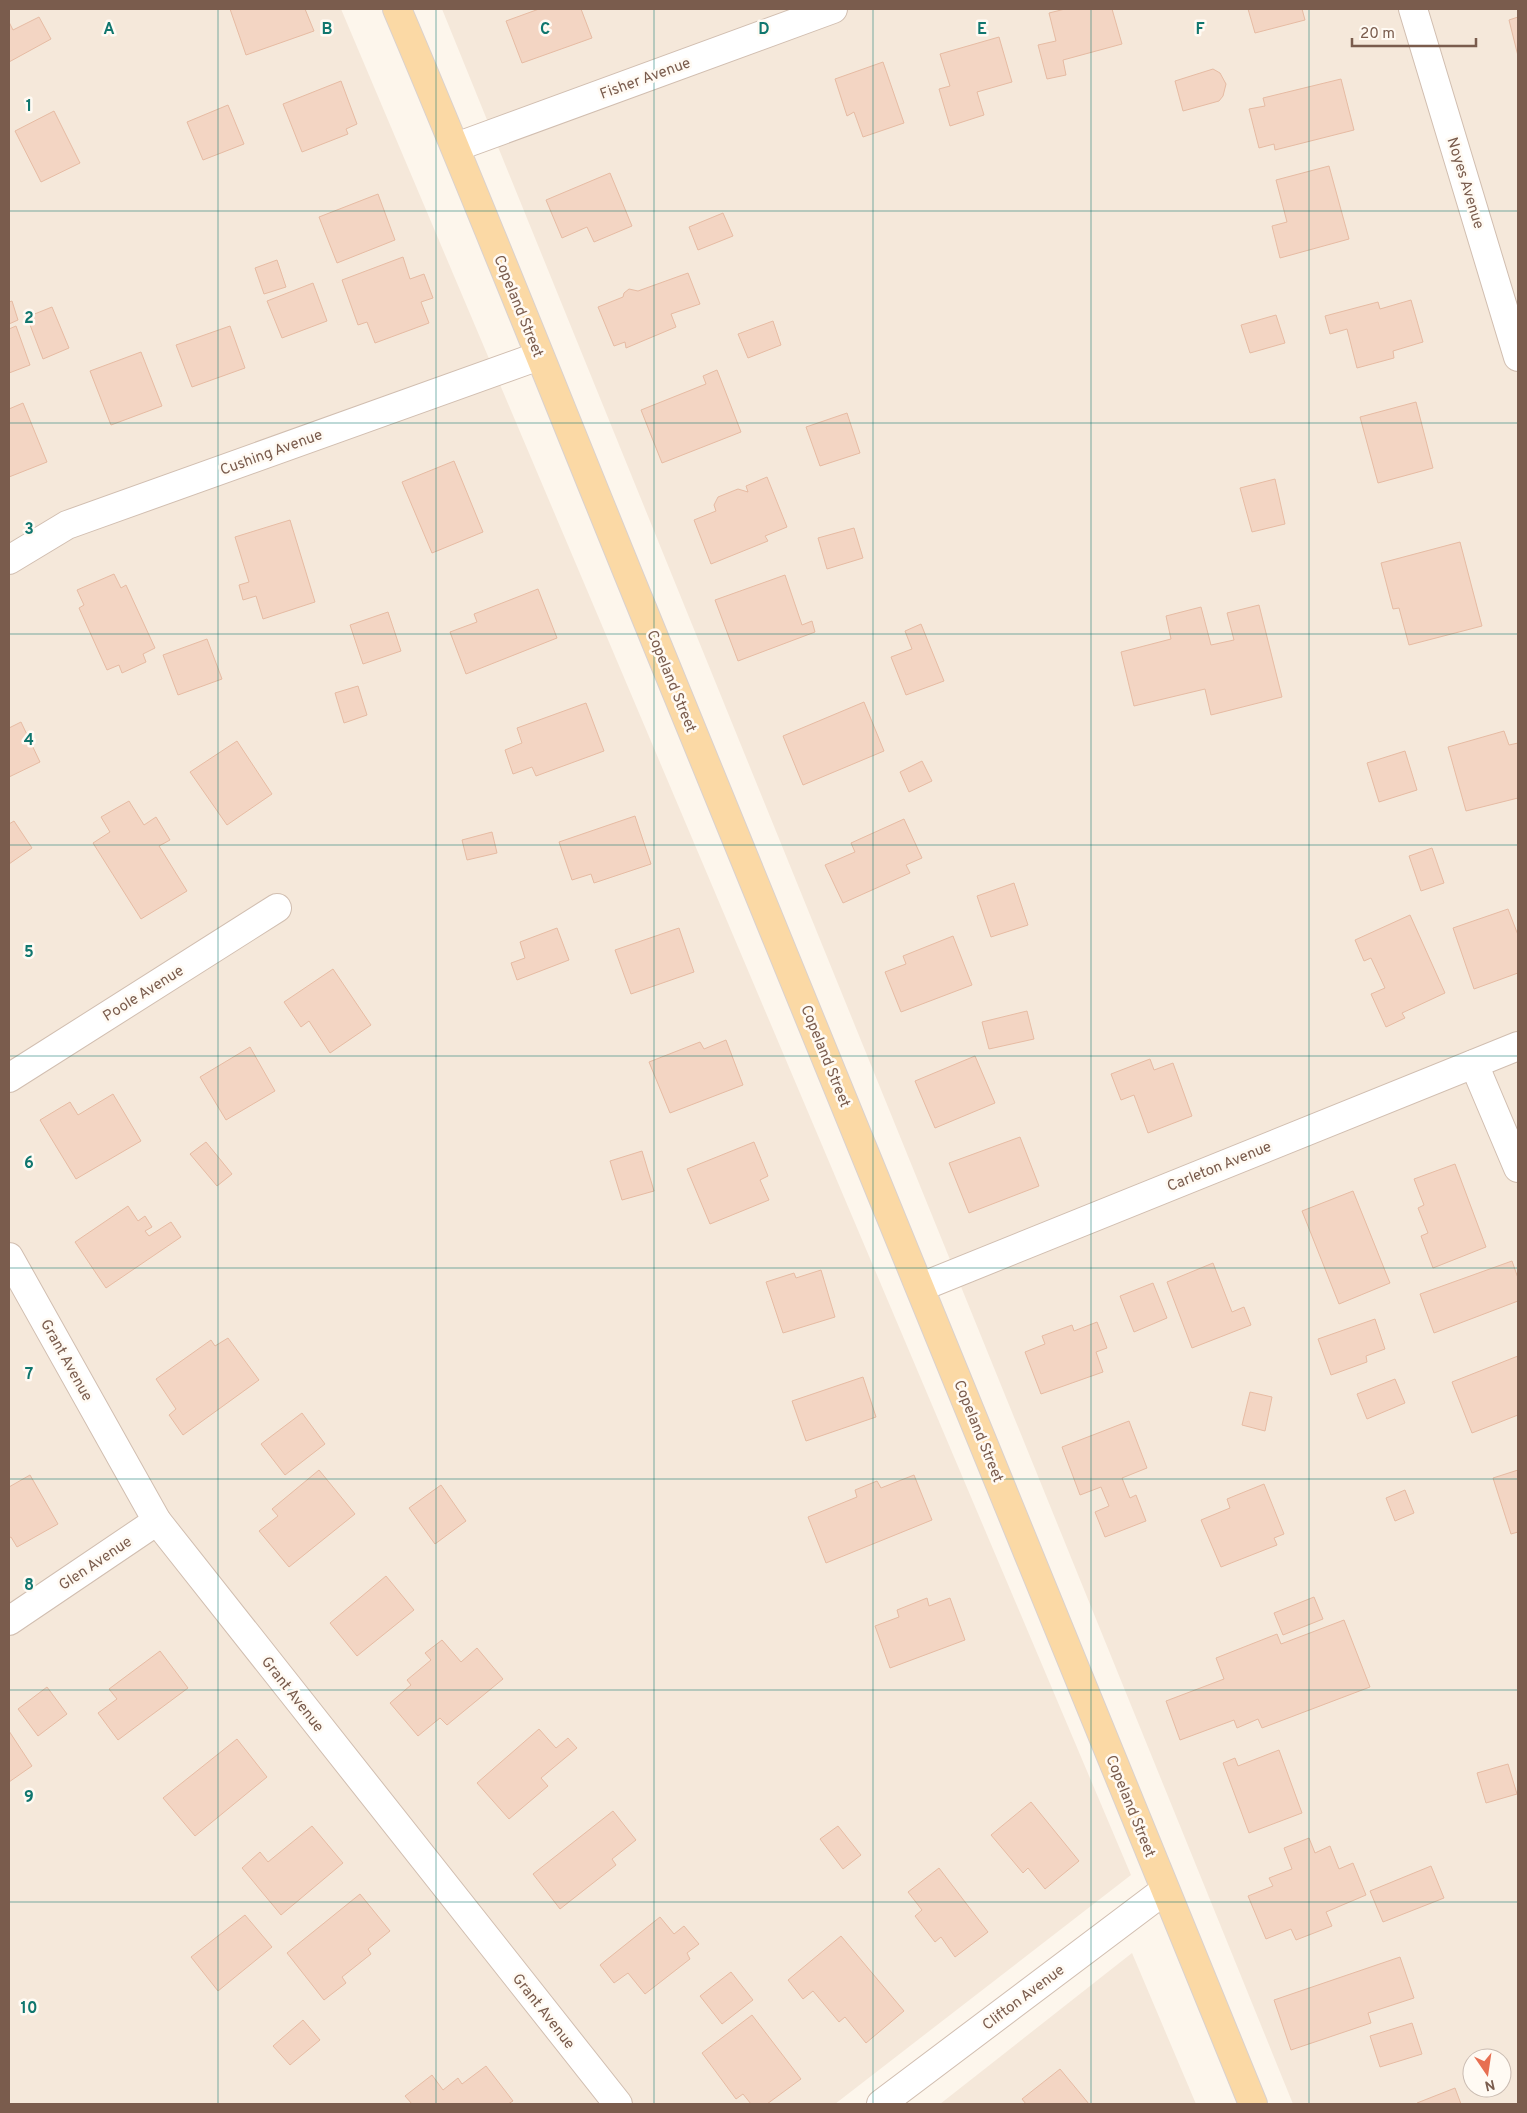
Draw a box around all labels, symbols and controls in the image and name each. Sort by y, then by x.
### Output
scale bar [1352,15,1476,47]
text: A [103,20,115,40]
text: B [321,20,333,40]
text: C [540,20,550,40]
text: D [758,20,770,40]
text: E [977,20,987,40]
text: F [1195,20,1205,40]
text: 20 m [1360,25,1395,44]
street label: Fisher Avenue [598,54,693,105]
text: 1 [26,97,32,117]
street label: Noyes Avenue [1442,135,1488,232]
street label: Copeland Street [488,253,547,361]
text: 2 [24,309,34,329]
street label: Cushing Avenue [218,426,325,481]
text: 3 [24,520,34,540]
street label: Copeland Street [641,628,700,736]
text: 4 [24,731,34,751]
text: 5 [24,943,34,963]
street label: Poole Avenue [100,962,188,1027]
street label: Copeland Street [795,1003,854,1111]
street label: Carleton Avenue [1165,1138,1274,1197]
text: 6 [24,1154,34,1174]
street label: Grant Avenue [35,1316,96,1405]
text: 7 [25,1365,33,1385]
street label: Copeland Street [948,1378,1007,1486]
street label: Glen Avenue [56,1533,136,1596]
text: 8 [24,1576,34,1596]
street label: Grant Avenue [256,1653,327,1737]
street label: Copeland Street [1100,1753,1159,1861]
text: 9 [24,1788,34,1808]
street label: Clifton Avenue [979,1961,1069,2035]
street label: Grant Avenue [507,1970,578,2054]
text: 10 [21,1999,37,2019]
north arrow [1462,2048,1512,2098]
text: N [1483,2075,1496,2094]

